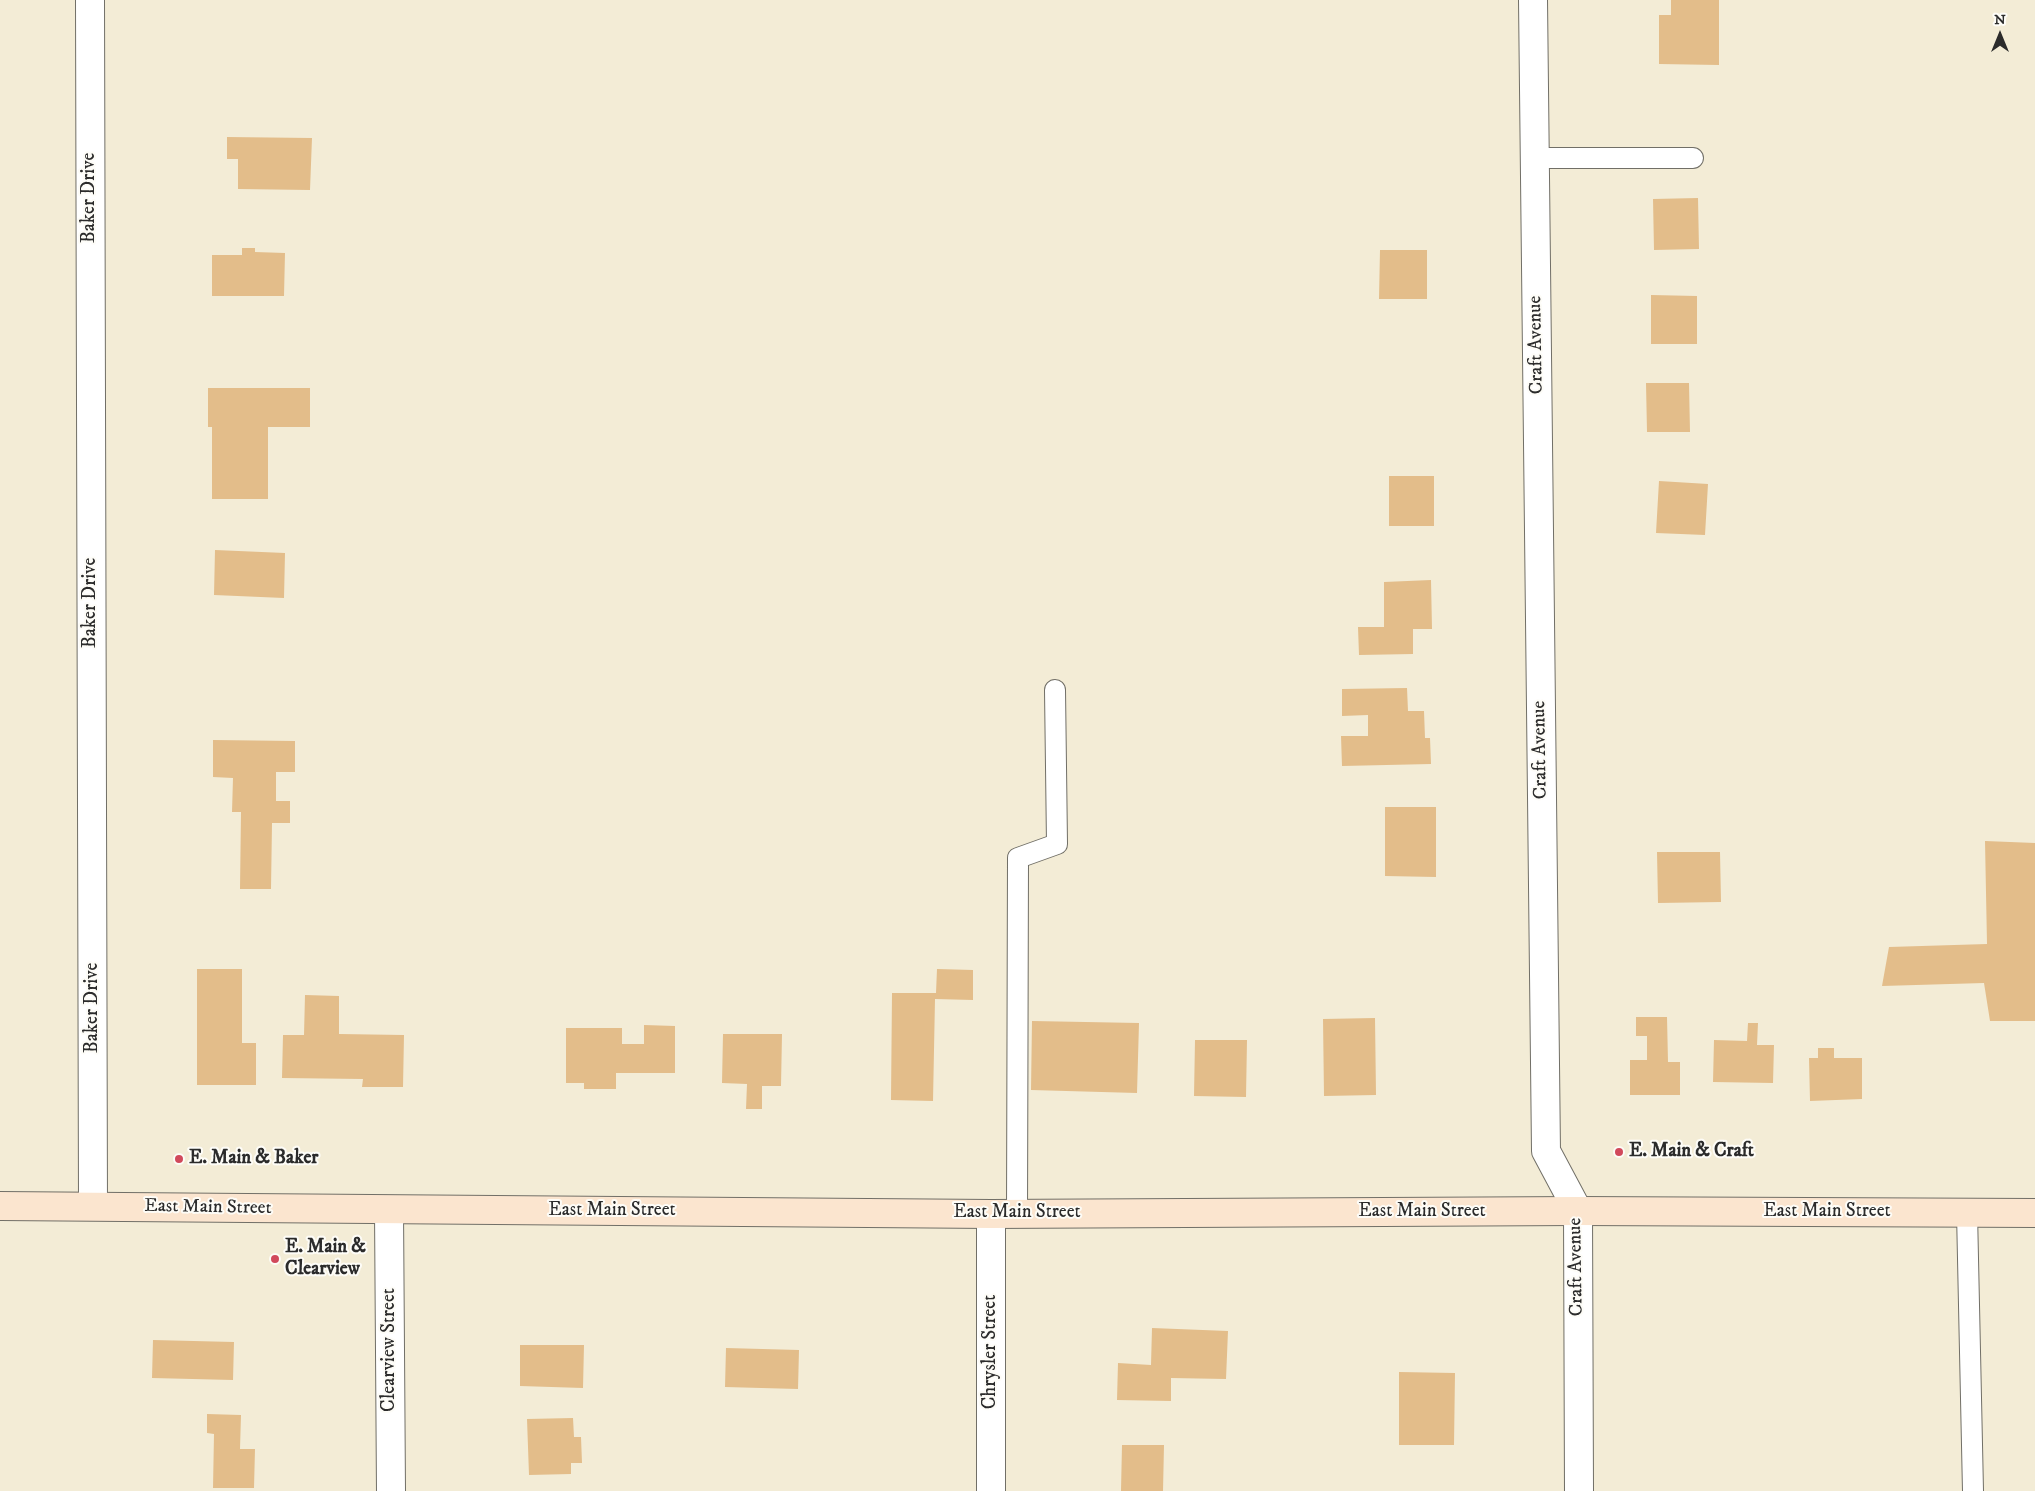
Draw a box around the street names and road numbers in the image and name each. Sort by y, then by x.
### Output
street label: Baker Drive [79,153,101,243]
street label: Craft Avenue [1525,295,1549,395]
street label: Baker Drive [80,558,102,648]
street label: Craft Avenue [1529,700,1553,800]
street label: Baker Drive [82,963,104,1053]
street label: East Main Street [144,1195,272,1221]
street label: East Main Street [548,1200,676,1222]
street label: East Main Street [1358,1201,1486,1223]
street label: East Main Street [1763,1201,1891,1223]
street label: East Main Street [953,1202,1081,1224]
street label: Craft Avenue [1565,1217,1589,1317]
street label: Clearview Street [379,1288,401,1412]
street label: Chrysler Street [980,1295,1002,1409]

